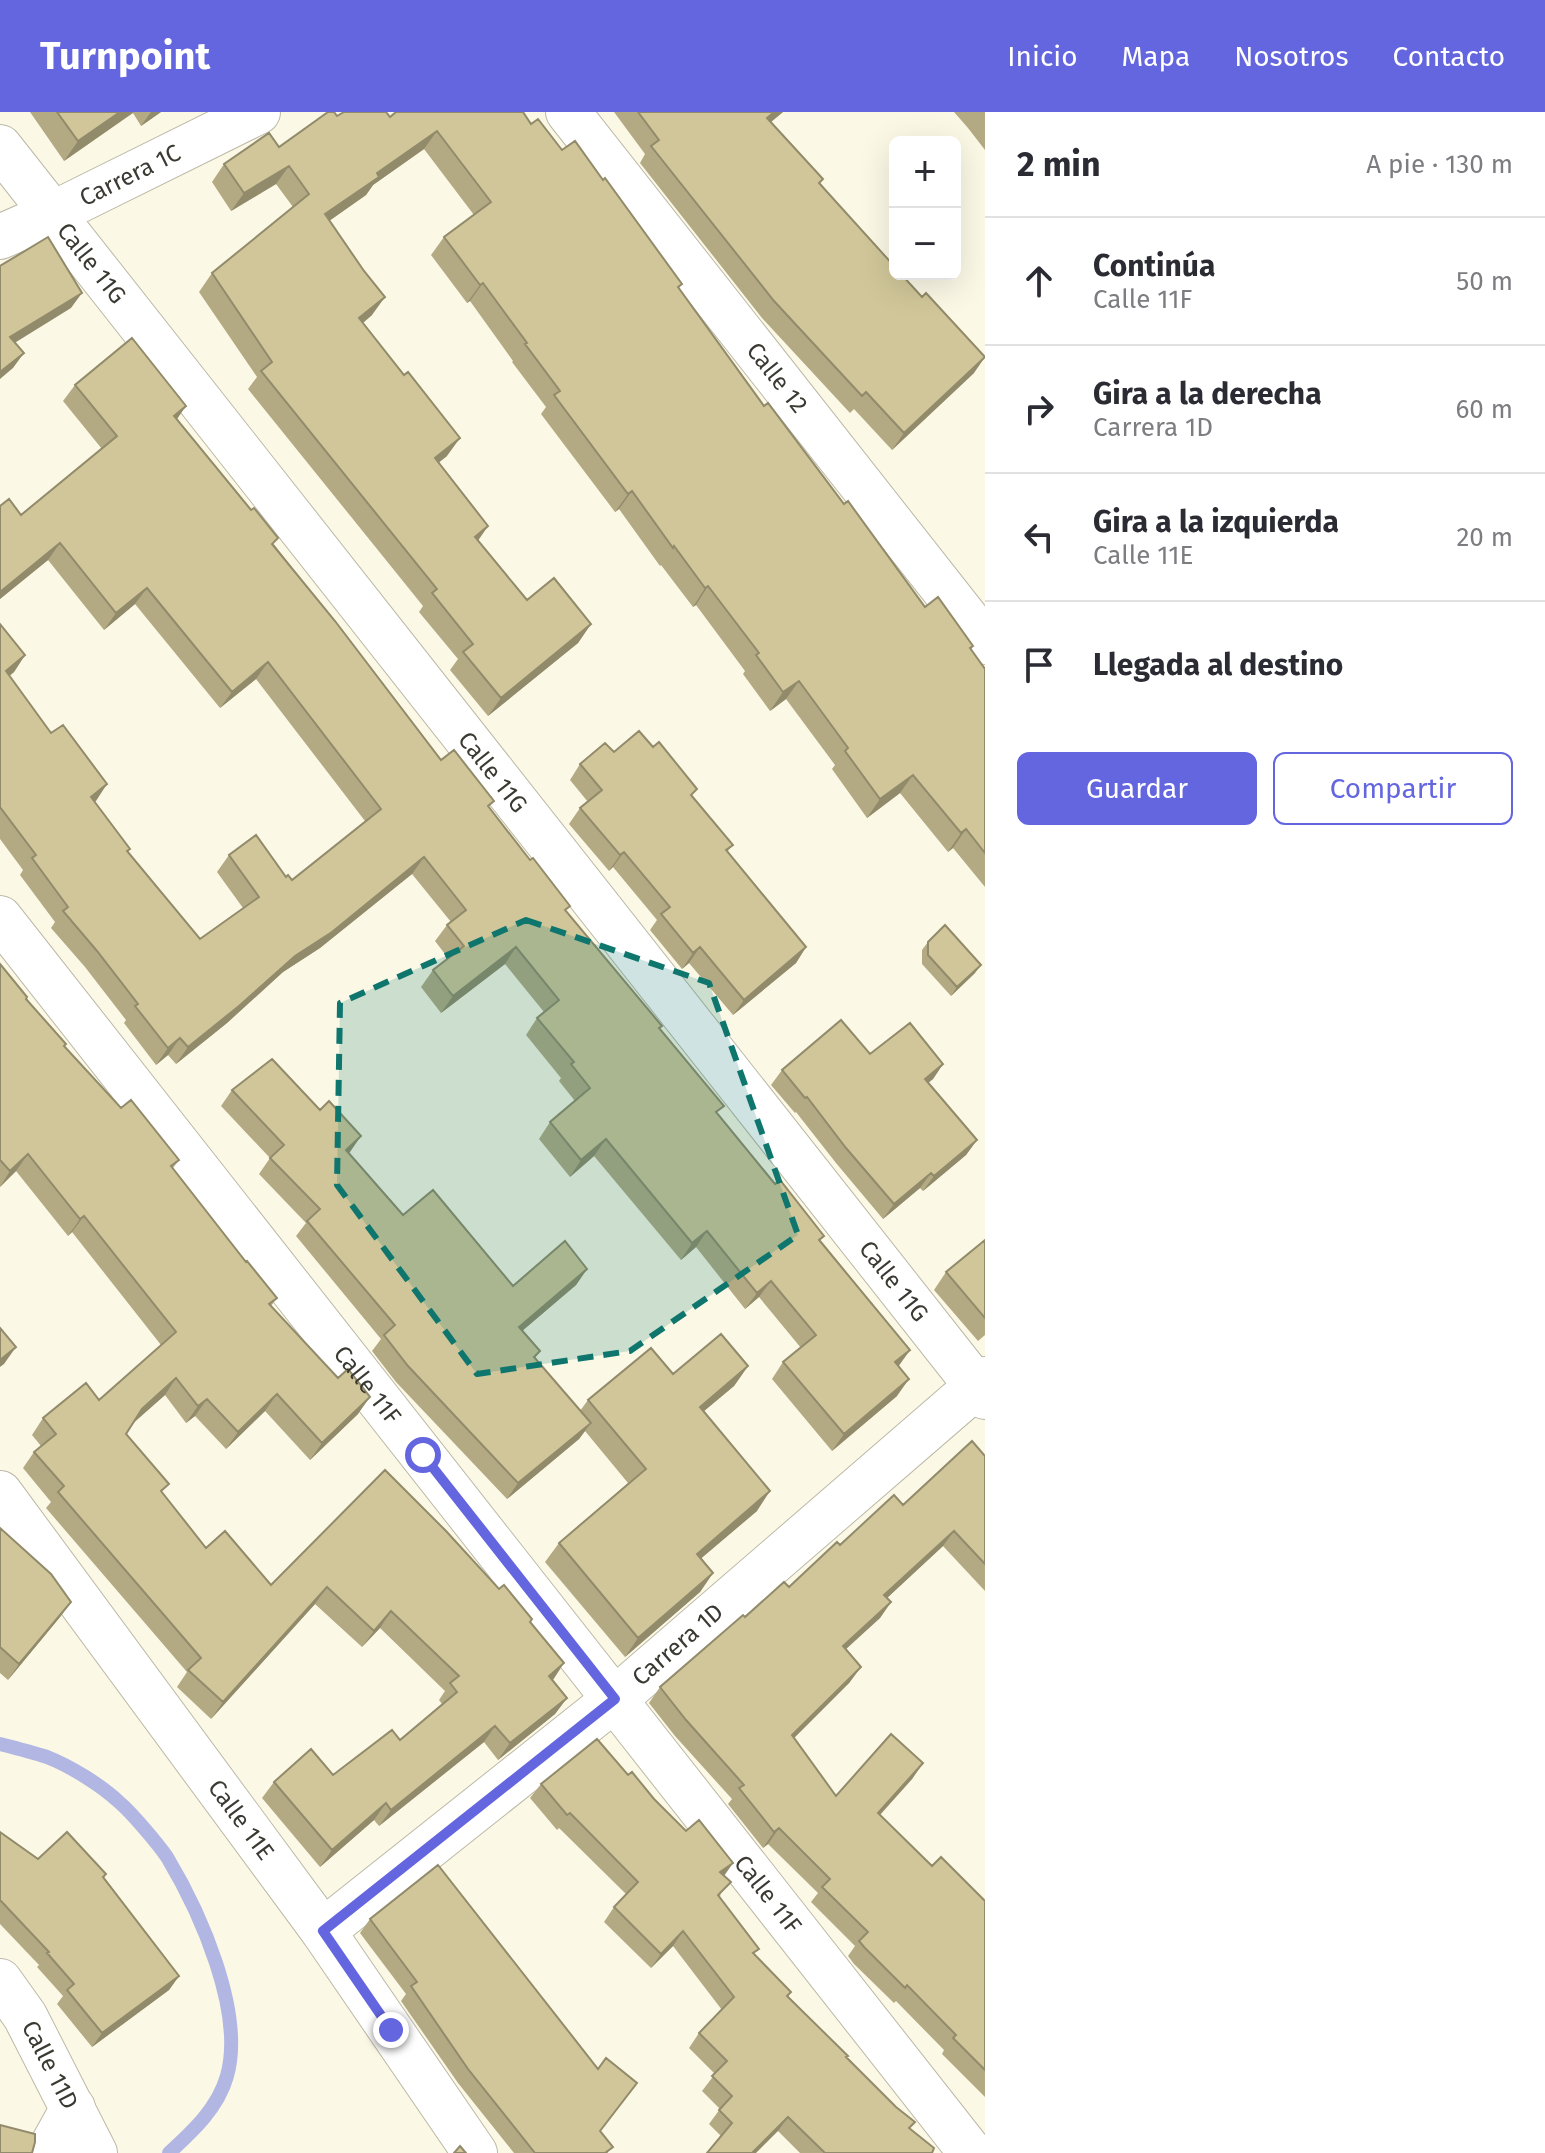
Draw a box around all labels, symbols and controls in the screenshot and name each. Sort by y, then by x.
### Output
text: Turnpoint [40,33,210,79]
text: Inicio [1007,40,1078,73]
text: Mapa [1122,40,1190,73]
text: Nosotros [1234,40,1349,73]
text: Contacto [1393,40,1505,73]
map controls [889,136,961,280]
button: + [889,136,961,208]
street label: Carrera 1C [75,139,185,212]
text: 2 min [1017,144,1101,185]
text: A pie · 130 m [1366,149,1513,180]
button: − [889,208,961,280]
street label: Calle 11G [51,217,132,309]
text: Continúa [1093,248,1215,284]
icon: ahead [1017,259,1061,303]
text: 50 m [1456,266,1513,297]
text: Calle 11F [1093,284,1192,315]
street label: Calle 12 [741,337,813,418]
text: Gira a la derecha [1093,376,1322,412]
icon: right [1017,387,1061,431]
text: 60 m [1455,394,1513,425]
text: Carrera 1D [1093,412,1213,443]
text: Gira a la izquierda [1093,504,1339,540]
icon: left [1017,515,1061,559]
text: 20 m [1456,522,1513,553]
text: Calle 11E [1093,540,1193,571]
icon: arrive [1017,643,1061,687]
text: Llegada al destino [1093,647,1343,683]
street label: Calle 11G [452,726,533,818]
button: Guardar [1017,752,1257,825]
button: Compartir [1273,752,1513,825]
street label: Calle 11G [853,1235,934,1327]
street label: Calle 11F [328,1340,407,1430]
route start [405,1437,441,1473]
street label: Carrera 1D [627,1598,729,1692]
street label: Calle 11E [202,1774,280,1865]
street label: Calle 11F [728,1850,807,1939]
route end [373,2012,409,2048]
street label: Calle 11D [16,2016,84,2114]

